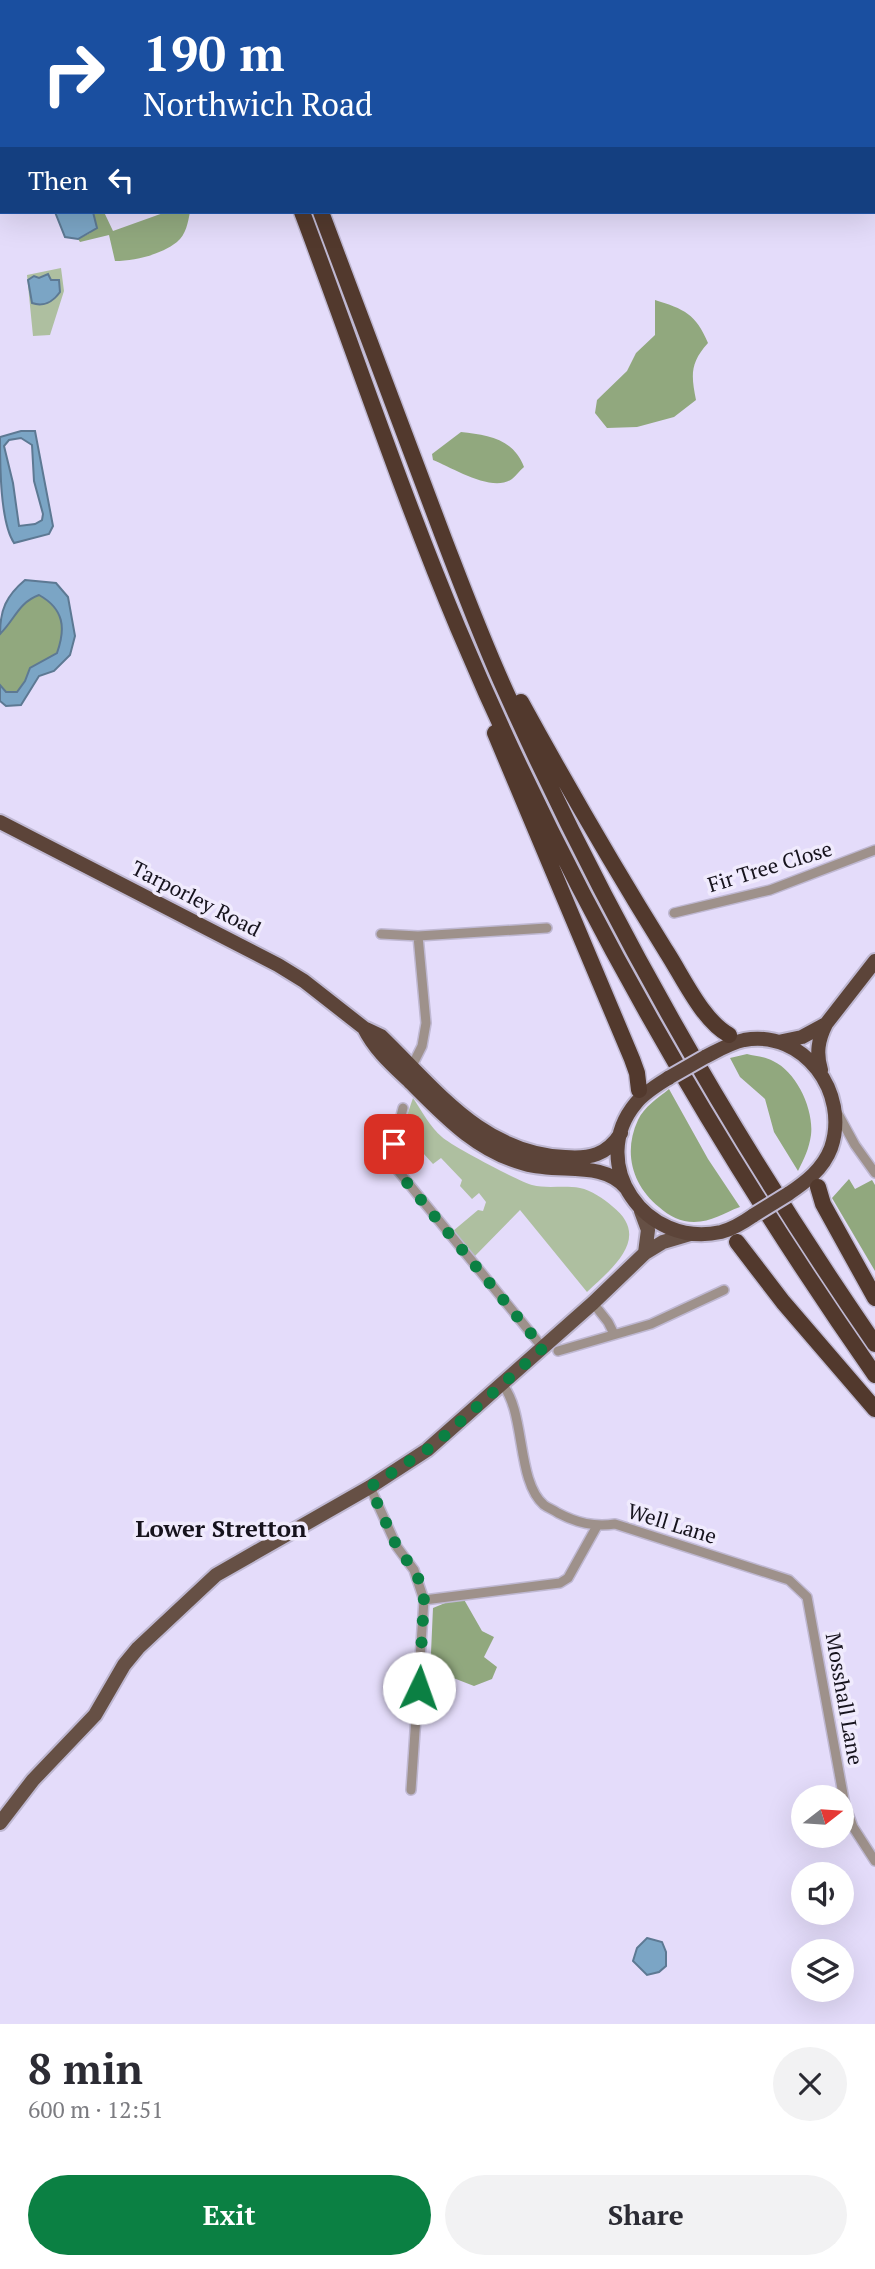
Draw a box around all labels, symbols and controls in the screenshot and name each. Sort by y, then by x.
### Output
text: 190 m [143,20,285,85]
icon: right [28,28,119,119]
text: Northwich Road [143,83,373,125]
icon: left [102,161,140,199]
text: Then [28,163,88,197]
street label: Fir Tree Close [704,834,835,898]
street label: Tarporley Road [127,853,266,943]
pin [364,1114,424,1174]
icon: arrive [375,1125,413,1163]
street label: Well Lane [624,1496,720,1550]
district label: Lower Stretton [135,1512,307,1544]
street label: Mosshall Lane [820,1630,870,1767]
position arrow [382,1651,456,1725]
north arrow [791,1785,854,1848]
map controls [791,1785,854,2002]
button: sound [791,1862,854,1925]
button: layers [791,1939,854,2002]
text: 8 min [28,2040,143,2096]
button: close [773,2047,847,2121]
text: 600 m · 12:51 [28,2094,163,2125]
button: Exit [28,2175,431,2255]
button: Share [445,2175,847,2255]

